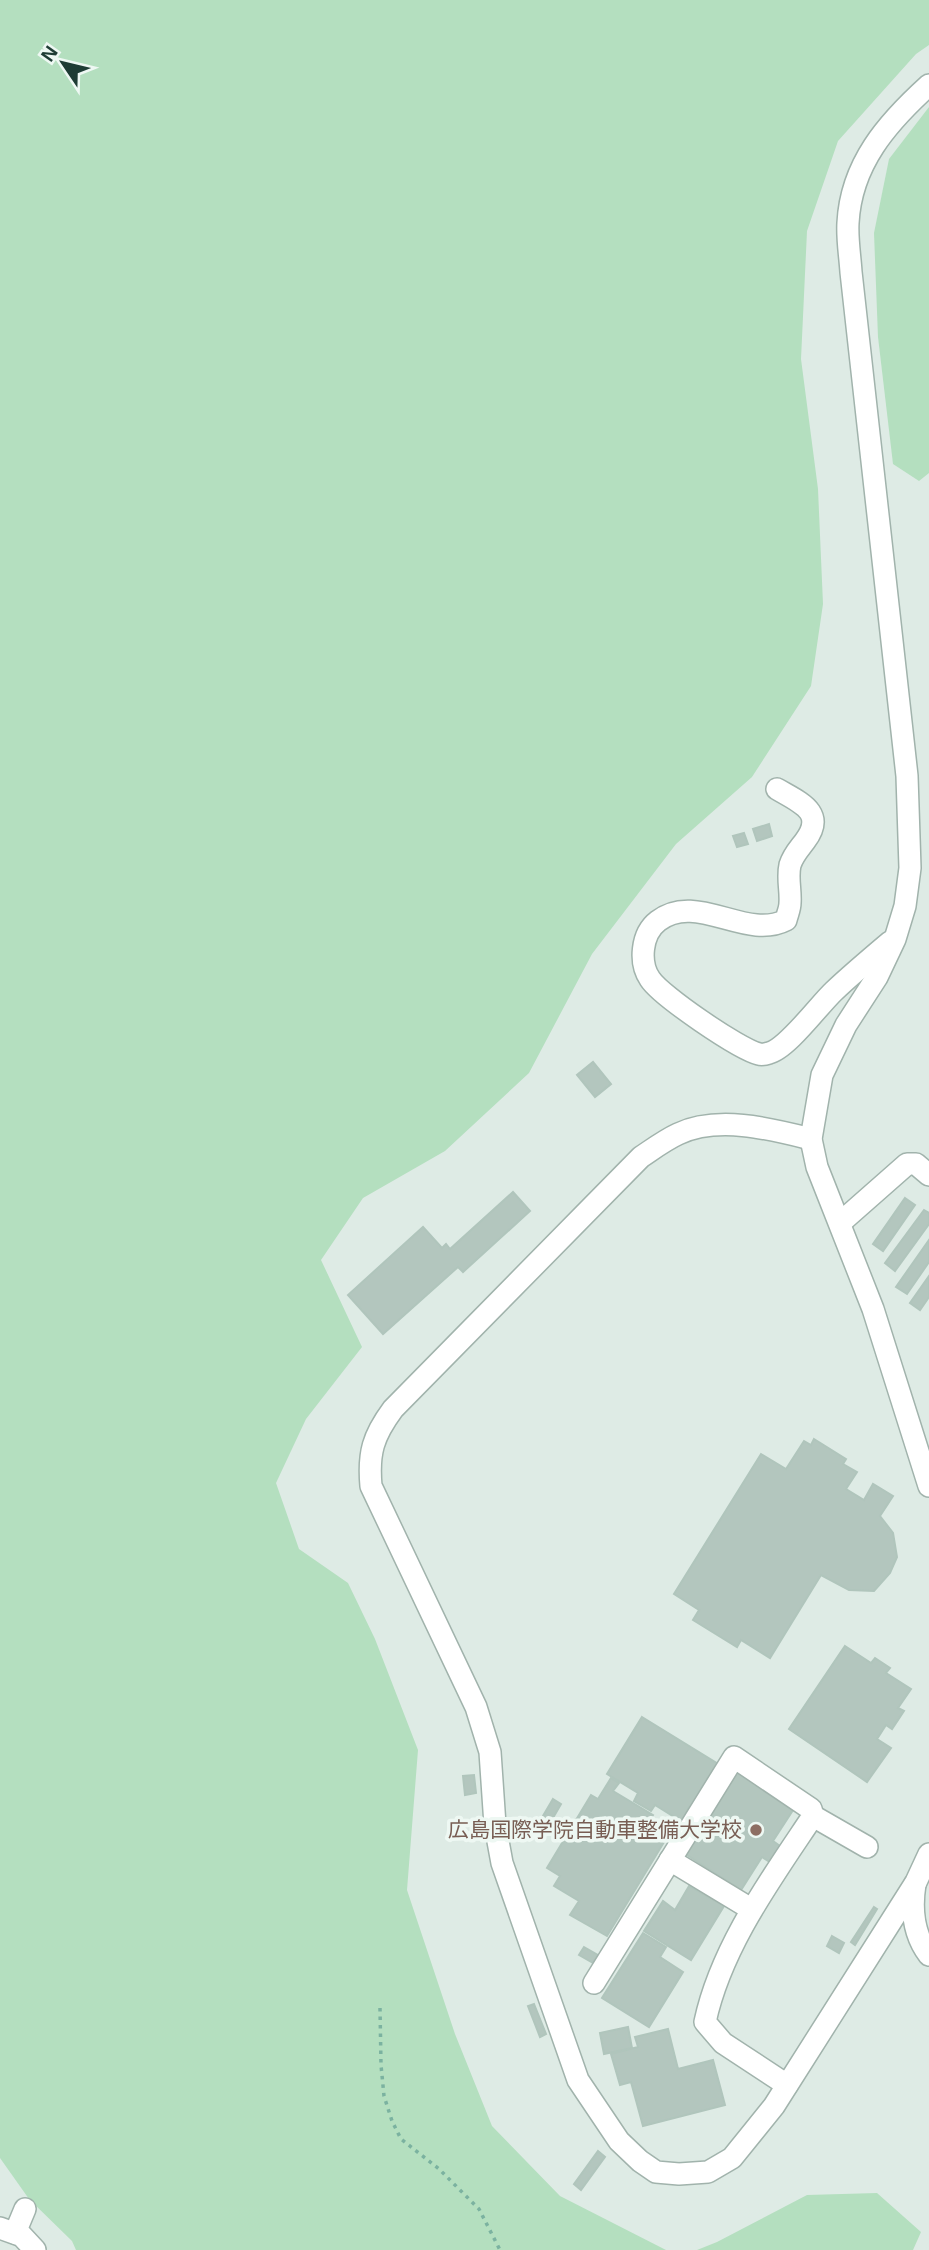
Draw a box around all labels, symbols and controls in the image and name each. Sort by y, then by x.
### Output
north arrow [28,28,98,98]
text: N [37,42,62,65]
place label: 広島国際学院自動車整備大学校 [448,1818,742,1841]
marker: 広島国際学院自動車整備大学校 [748,1822,764,1838]

